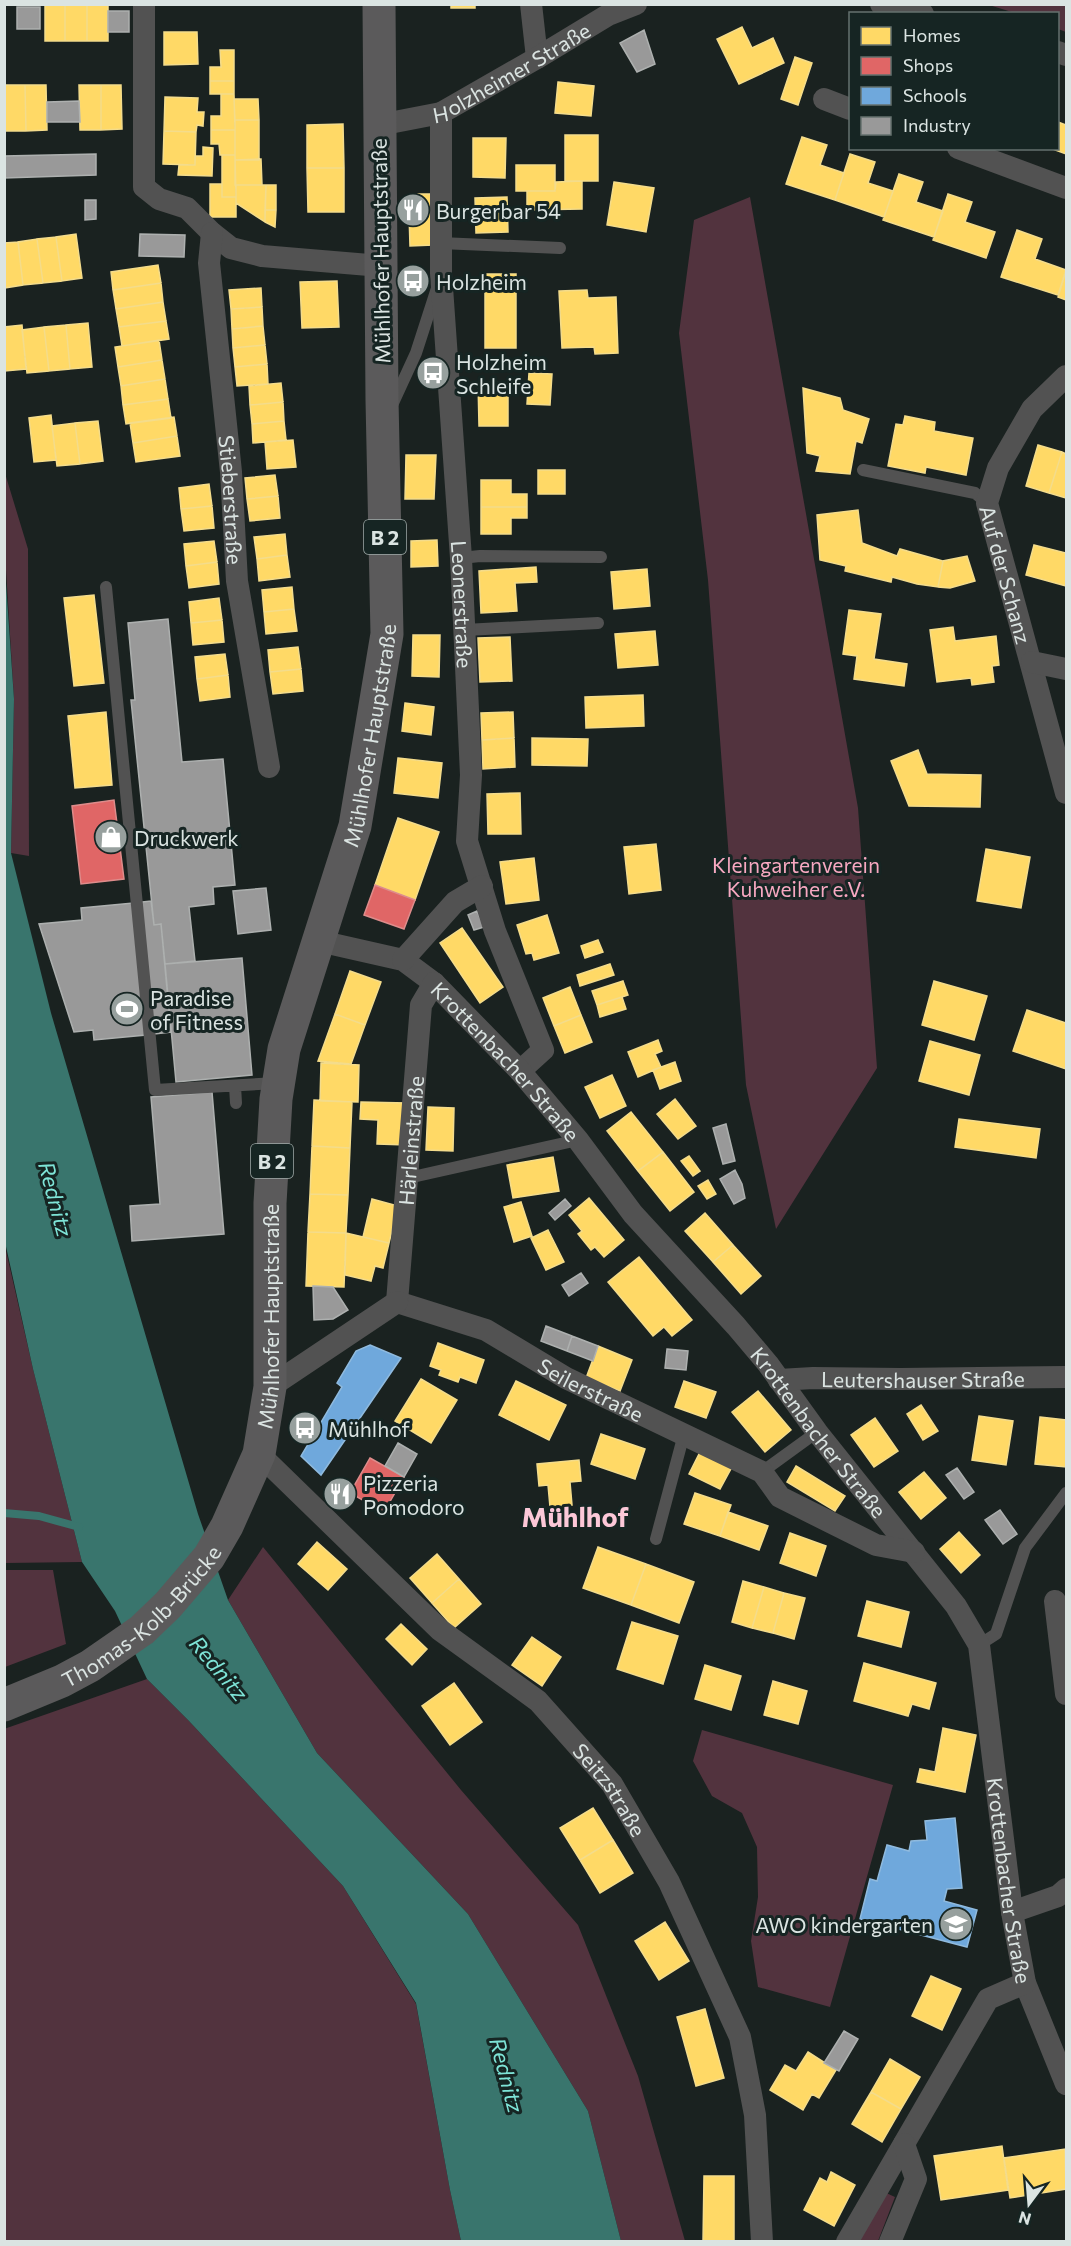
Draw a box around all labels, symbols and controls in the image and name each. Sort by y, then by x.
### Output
legend [849,12,1059,150]
street label: Holzheimer Straße [431,17,594,127]
text: Homes [903,24,961,46]
text: Shops [903,54,953,76]
text: Schools [903,84,967,106]
text: Industry [903,114,971,136]
street label: Mühlhofer Hauptstraße [366,138,394,364]
restaurant icon: Burgerbar 54 [395,192,431,228]
place label: Burgerbar 54 [436,198,561,223]
bus stop icon: Holzheim [395,263,431,299]
place label: Holzheim [436,269,527,294]
place label: Holzheim Schleife [456,349,547,398]
bus stop icon: Holzheim Schleife [415,355,451,391]
street label: Stieberstraße [215,434,249,565]
street label: Auf der Schanz [976,502,1037,646]
road number: B 2 [364,520,406,554]
street label: Leonerstraße [447,539,479,669]
street label: Mühlhofer Hauptstraße [337,624,400,850]
shop icon: Druckwerk [93,819,129,855]
place label: Druckwerk [134,825,239,850]
park label: Kleingartenverein Kuhweiher e.V. [712,852,880,901]
street label: Krottenbacher Straße [427,976,586,1146]
place label: Paradise of Fitness [150,985,243,1034]
sports icon: Paradise of Fitness [109,991,145,1027]
street label: Härleinstraße [392,1075,428,1206]
road number: B 2 [251,1144,293,1178]
water label: Rednitz [33,1159,79,1240]
street label: Mühlhofer Hauptstraße [251,1204,283,1431]
street label: Krottenbacher Straße [746,1342,892,1522]
street label: Seilerstraße [534,1352,648,1426]
street label: Leutershauser Straße [821,1365,1025,1392]
bus stop icon: Mühlhof [287,1410,323,1446]
place label: Mühlhof [328,1416,411,1441]
place label: Pizzeria Pomodoro [363,1470,464,1519]
restaurant icon: Pizzeria Pomodoro [322,1476,358,1512]
district label: Mühlhof [522,1500,629,1533]
street label: Thomas-Kolb-Brücke [57,1541,225,1692]
water label: Rednitz [184,1630,254,1706]
street label: Seitzstraße [569,1737,652,1840]
street label: Krottenbacher Straße [983,1776,1037,1985]
school or university icon: AWO kindergarten [938,1906,974,1942]
place label: AWO kindergarten [755,1912,933,1937]
water label: Rednitz [484,2035,530,2116]
north arrow [999,2174,1059,2234]
text: N [1016,2208,1033,2230]

